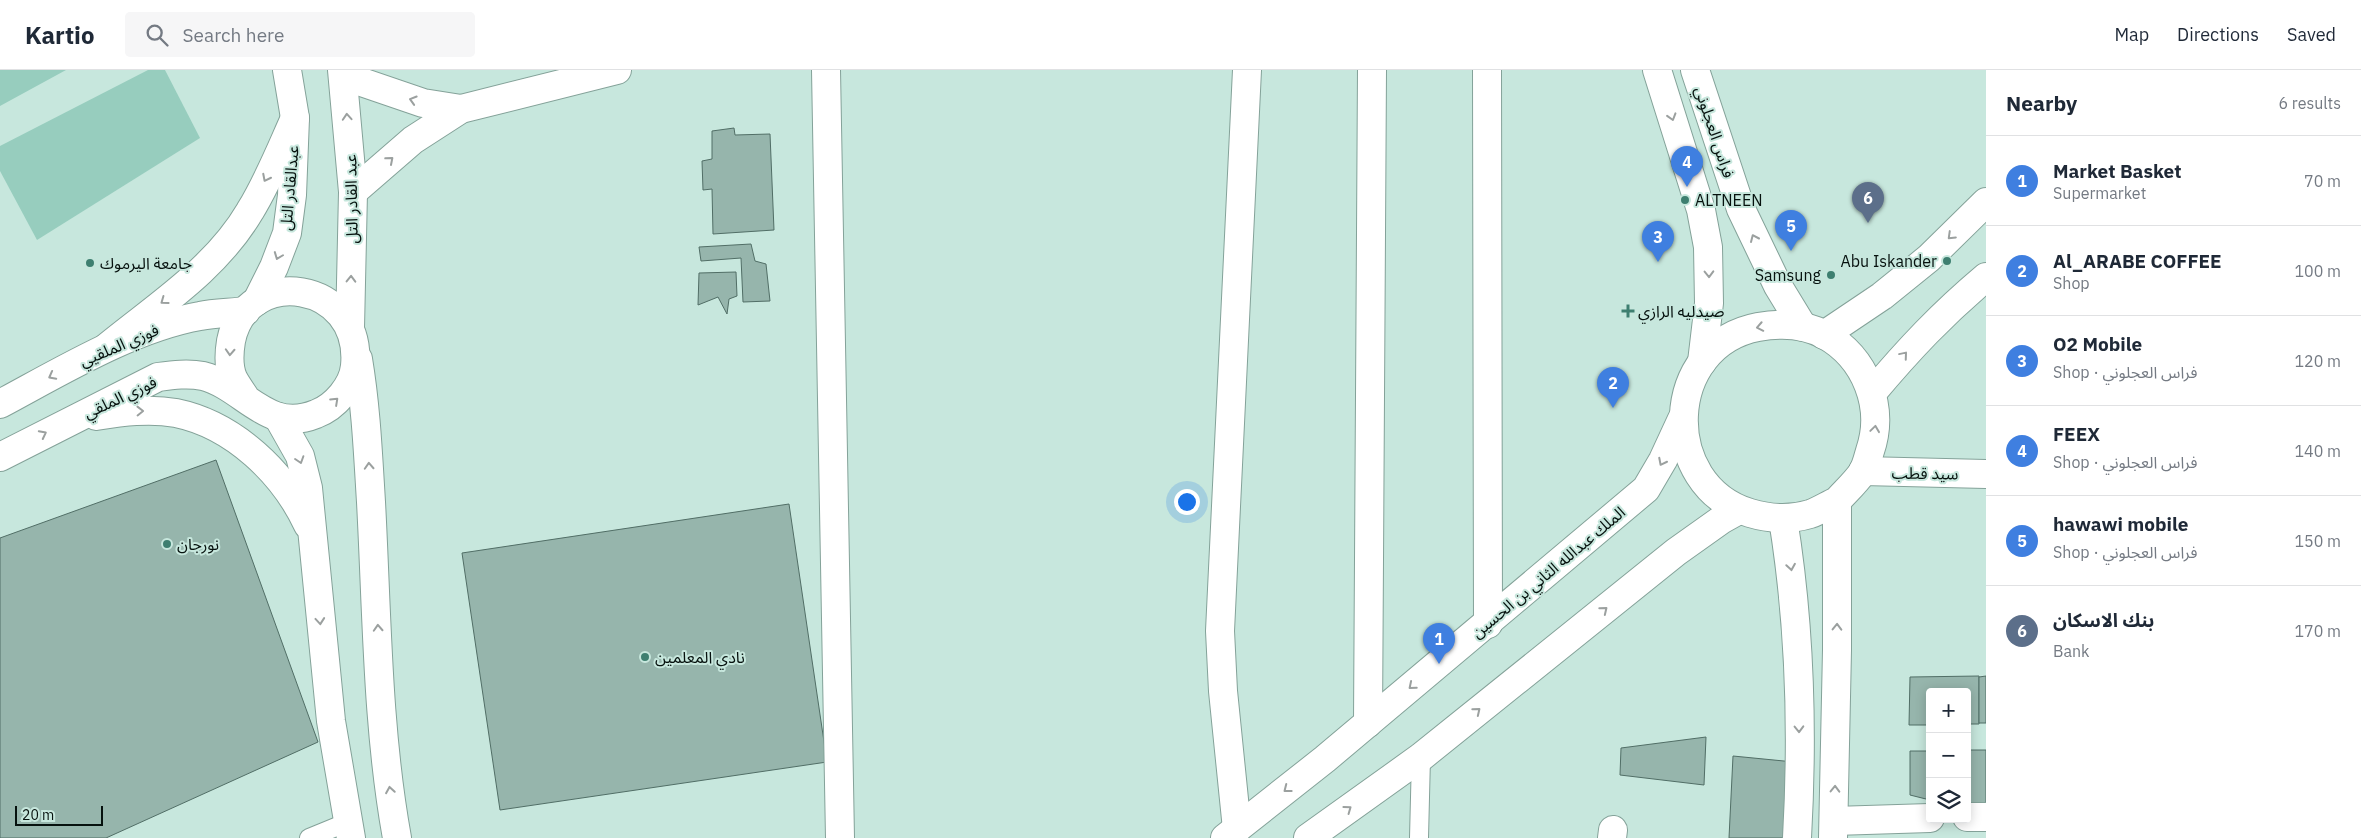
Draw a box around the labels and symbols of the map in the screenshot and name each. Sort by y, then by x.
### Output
street label: فراس العجلوني [1688,84,1739,181]
one-way arrow [409,96,417,106]
one-way arrow [342,112,353,120]
one-way arrow [1666,112,1676,120]
street label: عبدالقادر التل [275,145,303,231]
pin: 4 [1671,146,1703,187]
street label: عبد القادر التل [340,154,362,244]
one-way arrow [384,156,393,165]
one-way arrow [262,173,272,182]
pin: 6 [1852,182,1884,223]
place label: ALTNEEN [1695,190,1763,210]
marker: ALTNEEN [1679,194,1691,206]
pin: 5 [1775,210,1807,251]
pin: 3 [1642,221,1674,262]
one-way arrow [1948,230,1957,239]
one-way arrow [1749,234,1760,243]
one-way arrow [274,251,284,260]
place label: Abu Iskander [1840,251,1937,271]
place label: جامعة اليرموك [100,253,192,273]
marker: Abu Iskander [1941,255,1953,267]
marker: جامعة اليرموك [84,257,96,269]
place label: Samsung [1755,265,1822,285]
marker: Samsung [1825,269,1837,281]
one-way arrow [1704,270,1714,278]
one-way arrow [346,275,356,282]
one-way arrow [160,295,170,304]
place label: صيدليه الرازي [1638,301,1724,324]
marker: صيدليه الرازي [1622,305,1634,317]
street label: فوزي الملقيي [76,319,163,373]
one-way arrow [1755,321,1764,331]
one-way arrow [225,348,236,356]
one-way arrow [1898,352,1907,361]
pin: 2 [1597,367,1629,408]
one-way arrow [49,370,58,380]
street label: فوزي الملقي [80,371,161,425]
one-way arrow [329,398,338,407]
one-way arrow [137,406,145,416]
one-way arrow [1869,424,1880,432]
one-way arrow [38,430,47,440]
one-way arrow [295,456,305,464]
one-way arrow [1658,456,1668,465]
one-way arrow [363,461,374,469]
street label: سيد قطب [1891,462,1959,484]
your location [1174,489,1200,515]
street label: الملك عبدالله الثاني بن الحسين [1467,502,1631,644]
place label: نورجان [177,534,219,554]
marker: نورجان [161,538,173,550]
one-way arrow [1785,563,1795,572]
one-way arrow [1598,607,1607,615]
one-way arrow [314,617,325,625]
pin: 1 [1423,623,1455,664]
one-way arrow [1832,623,1842,630]
one-way arrow [372,624,383,632]
place label: نادي المعلمين [655,647,745,670]
marker: نادي المعلمين [639,651,651,663]
one-way arrow [1409,681,1418,690]
one-way arrow [1472,708,1481,717]
one-way arrow [1794,726,1804,734]
one-way arrow [1284,784,1293,792]
one-way arrow [1829,785,1840,793]
one-way arrow [385,786,395,794]
scale bar [15,803,102,826]
one-way arrow [1342,807,1351,815]

